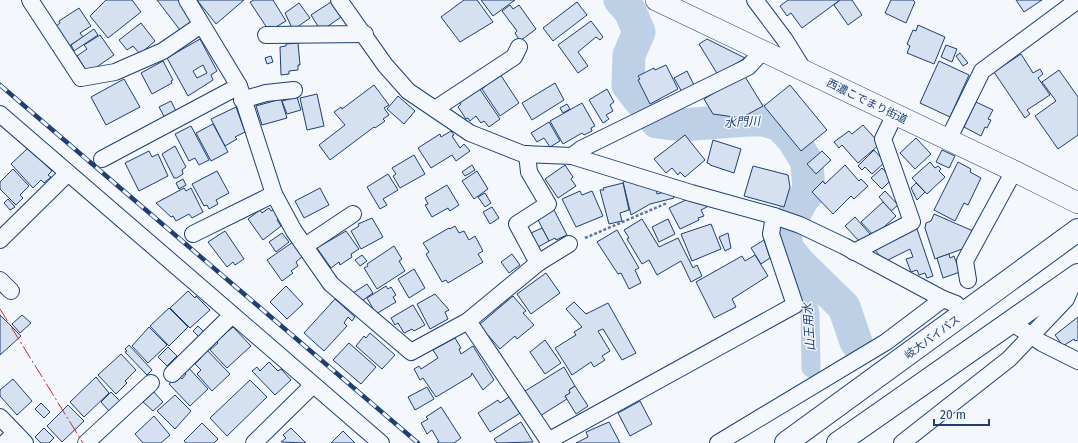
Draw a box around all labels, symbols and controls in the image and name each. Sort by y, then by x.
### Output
street label: 西濃こでまり街道 [824,76,909,127]
water label: 水門川 [724,114,762,130]
water label: 山王用水 [800,301,818,351]
street label: 岐大バイパス [902,313,963,362]
scale bar [934,401,989,427]
text: 20 m [940,408,966,422]

